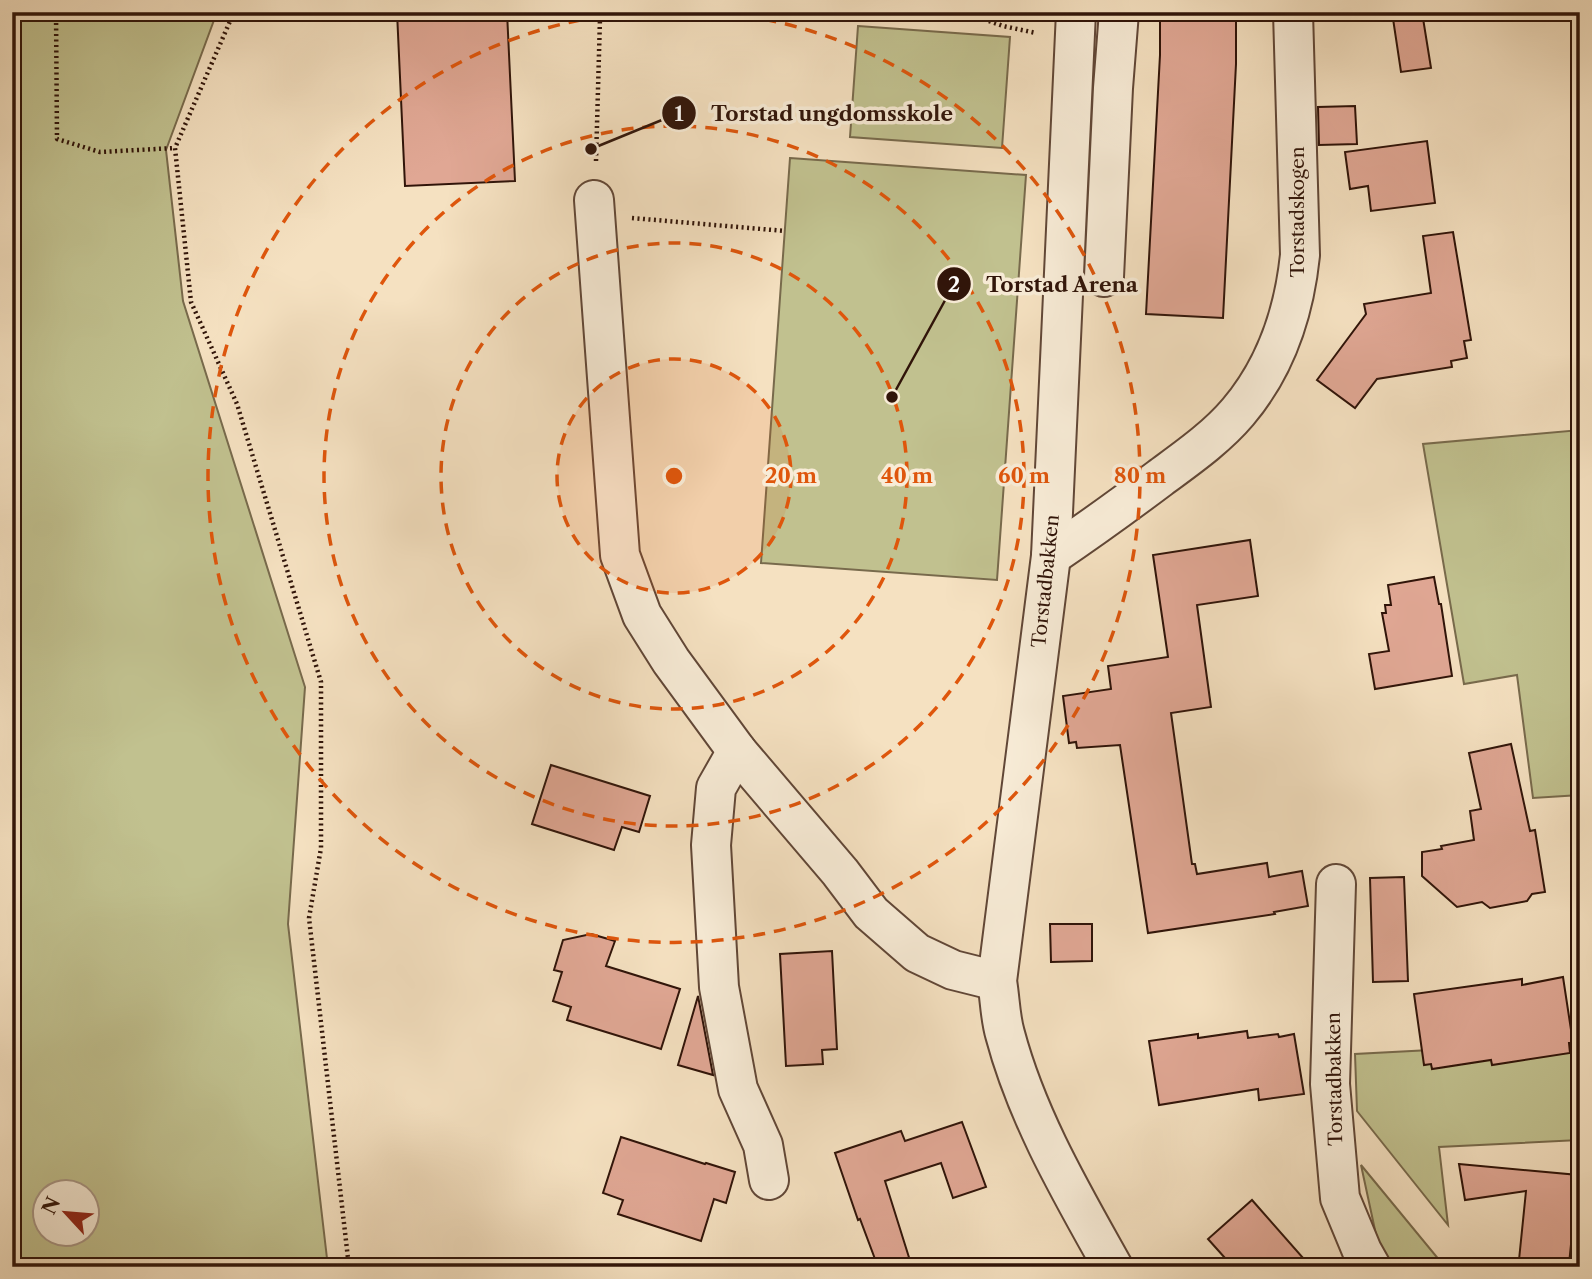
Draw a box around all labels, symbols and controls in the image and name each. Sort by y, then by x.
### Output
callout: Torstad ungdomsskole [662,92,967,134]
text: 1 [674,101,684,126]
text: Torstad ungdomsskole [711,101,953,126]
street label: Torstadskogen [1286,146,1309,278]
callout: Torstad Arena [936,263,1152,305]
text: 2 [948,272,960,297]
text: Torstad Arena [986,272,1139,297]
text: 20 m [765,463,817,488]
text: 40 m [881,463,933,488]
text: 60 m [998,463,1050,488]
text: 80 m [1114,463,1166,488]
centre of rings [662,464,686,488]
street label: Torstadbakken [1027,513,1064,649]
street label: Torstadbakken [1322,1012,1347,1146]
north arrow [32,1178,102,1248]
text: N [37,1193,65,1218]

